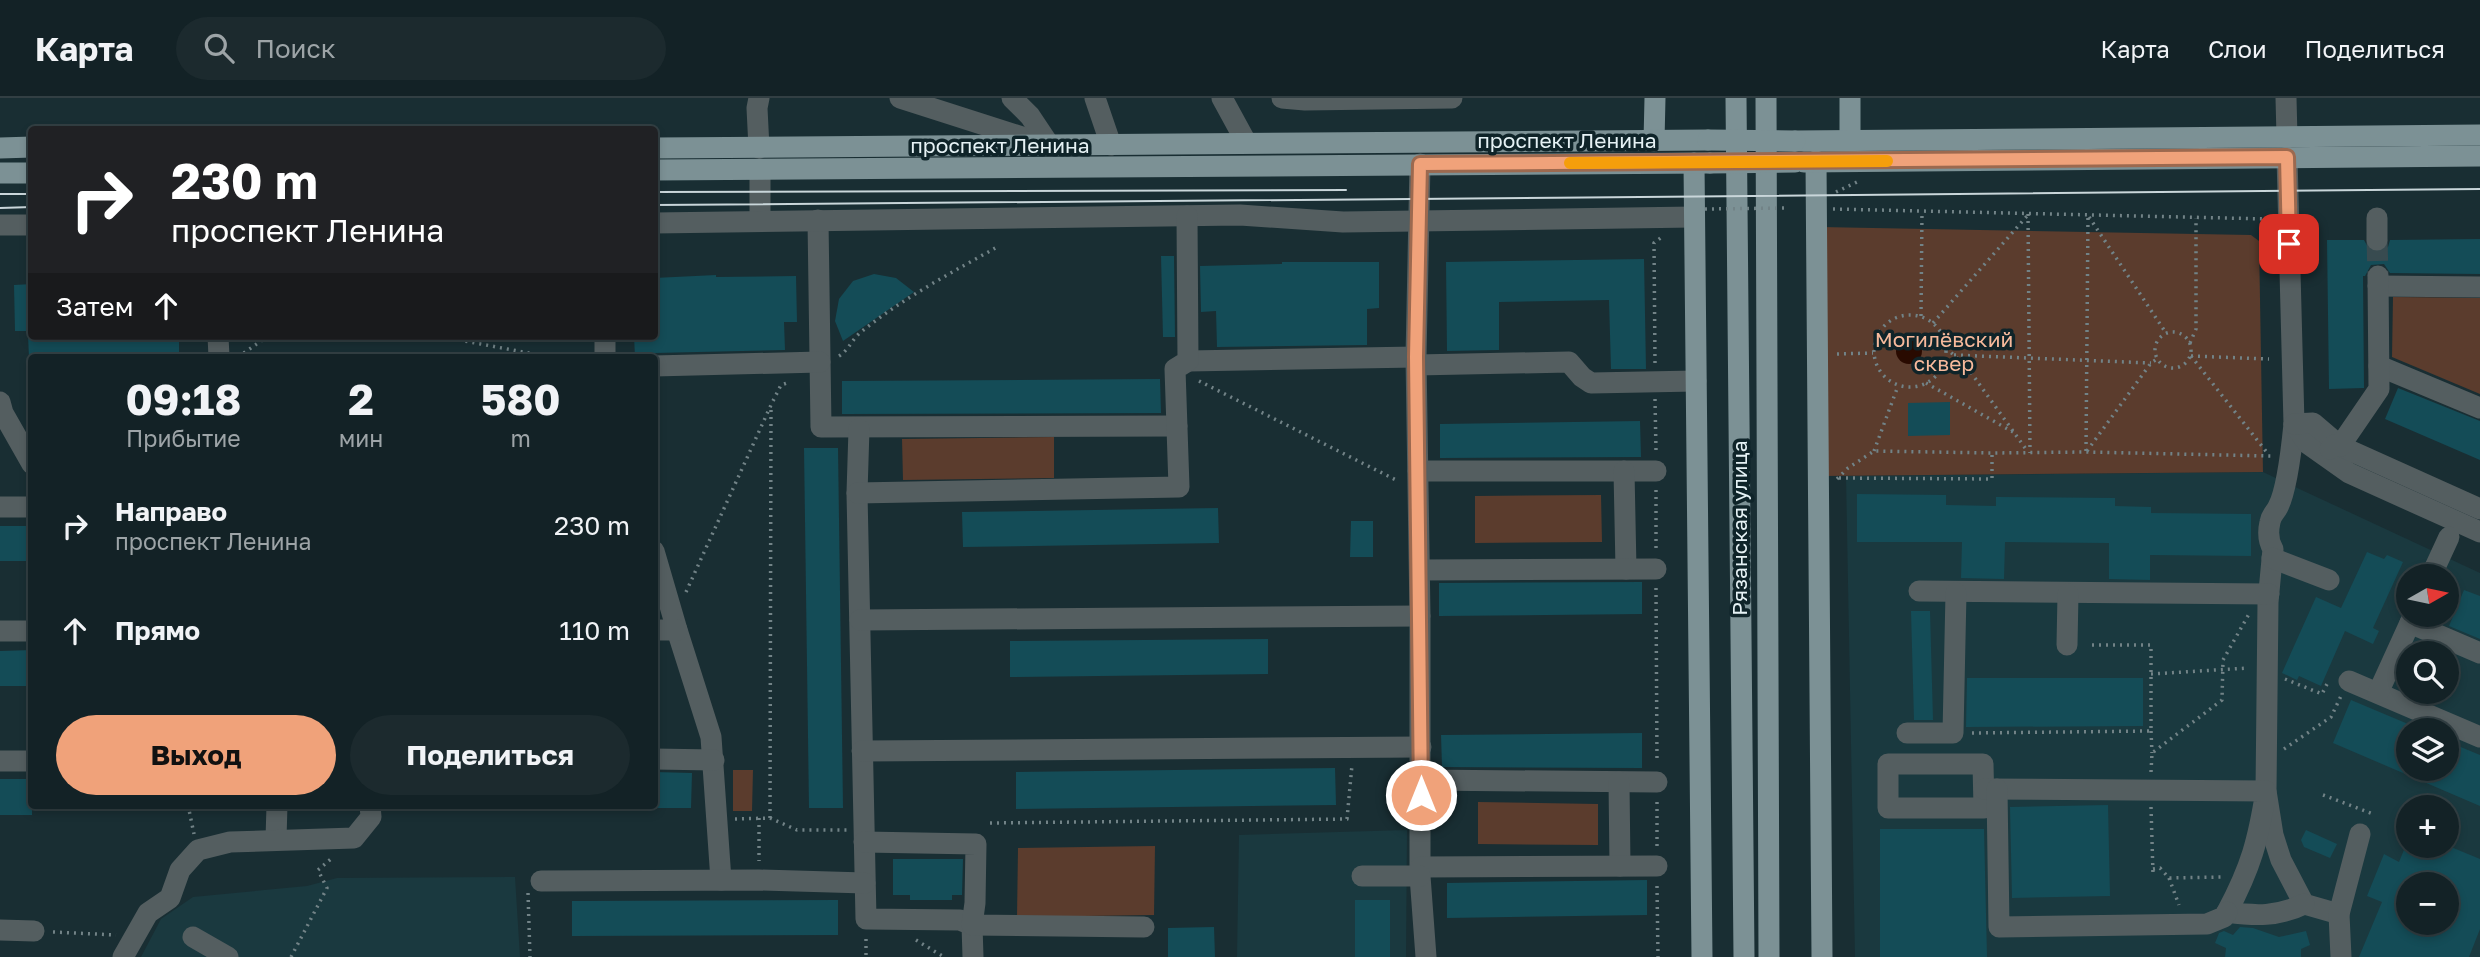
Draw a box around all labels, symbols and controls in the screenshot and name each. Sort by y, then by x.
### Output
search box [176,17,666,80]
text: Карта [35,29,134,68]
icon: search [200,29,238,67]
text: Поиск [256,33,336,64]
text: Карта [2100,34,2170,63]
text: Слои [2208,34,2267,63]
text: Поделиться [2305,34,2445,63]
street label: проспект Ленина [1477,127,1657,153]
street label: проспект Ленина [910,132,1090,158]
text: 230 m [171,151,318,210]
icon: right [56,154,147,245]
text: проспект Ленина [171,211,444,249]
pin [2259,214,2319,274]
icon: arrive [2270,225,2308,263]
icon: ahead [147,287,185,325]
text: Затем [56,291,133,322]
park label: Могилёвский сквер [1875,326,2013,376]
text: 09:18 [125,374,241,424]
text: 2 [348,374,374,424]
text: 580 [481,374,561,424]
text: Прибытие [126,424,241,452]
text: мин [339,424,383,452]
text: m [510,424,531,452]
street label: Рязанская улица [1726,440,1752,616]
text: Направо [115,496,227,527]
icon: right [56,507,94,545]
text: 230 m [554,510,630,541]
text: проспект Ленина [115,527,312,555]
north arrow [2396,564,2459,626]
map controls [2396,564,2459,935]
icon: ahead [56,612,94,650]
text: Прямо [115,615,200,646]
text: 110 m [559,615,630,646]
button: search [2396,641,2459,704]
button: Выход [56,715,336,795]
button: Поделиться [350,715,630,795]
button: layers [2396,718,2459,781]
position arrow [1384,758,1458,832]
button: + [2396,795,2459,858]
button: − [2396,872,2459,935]

